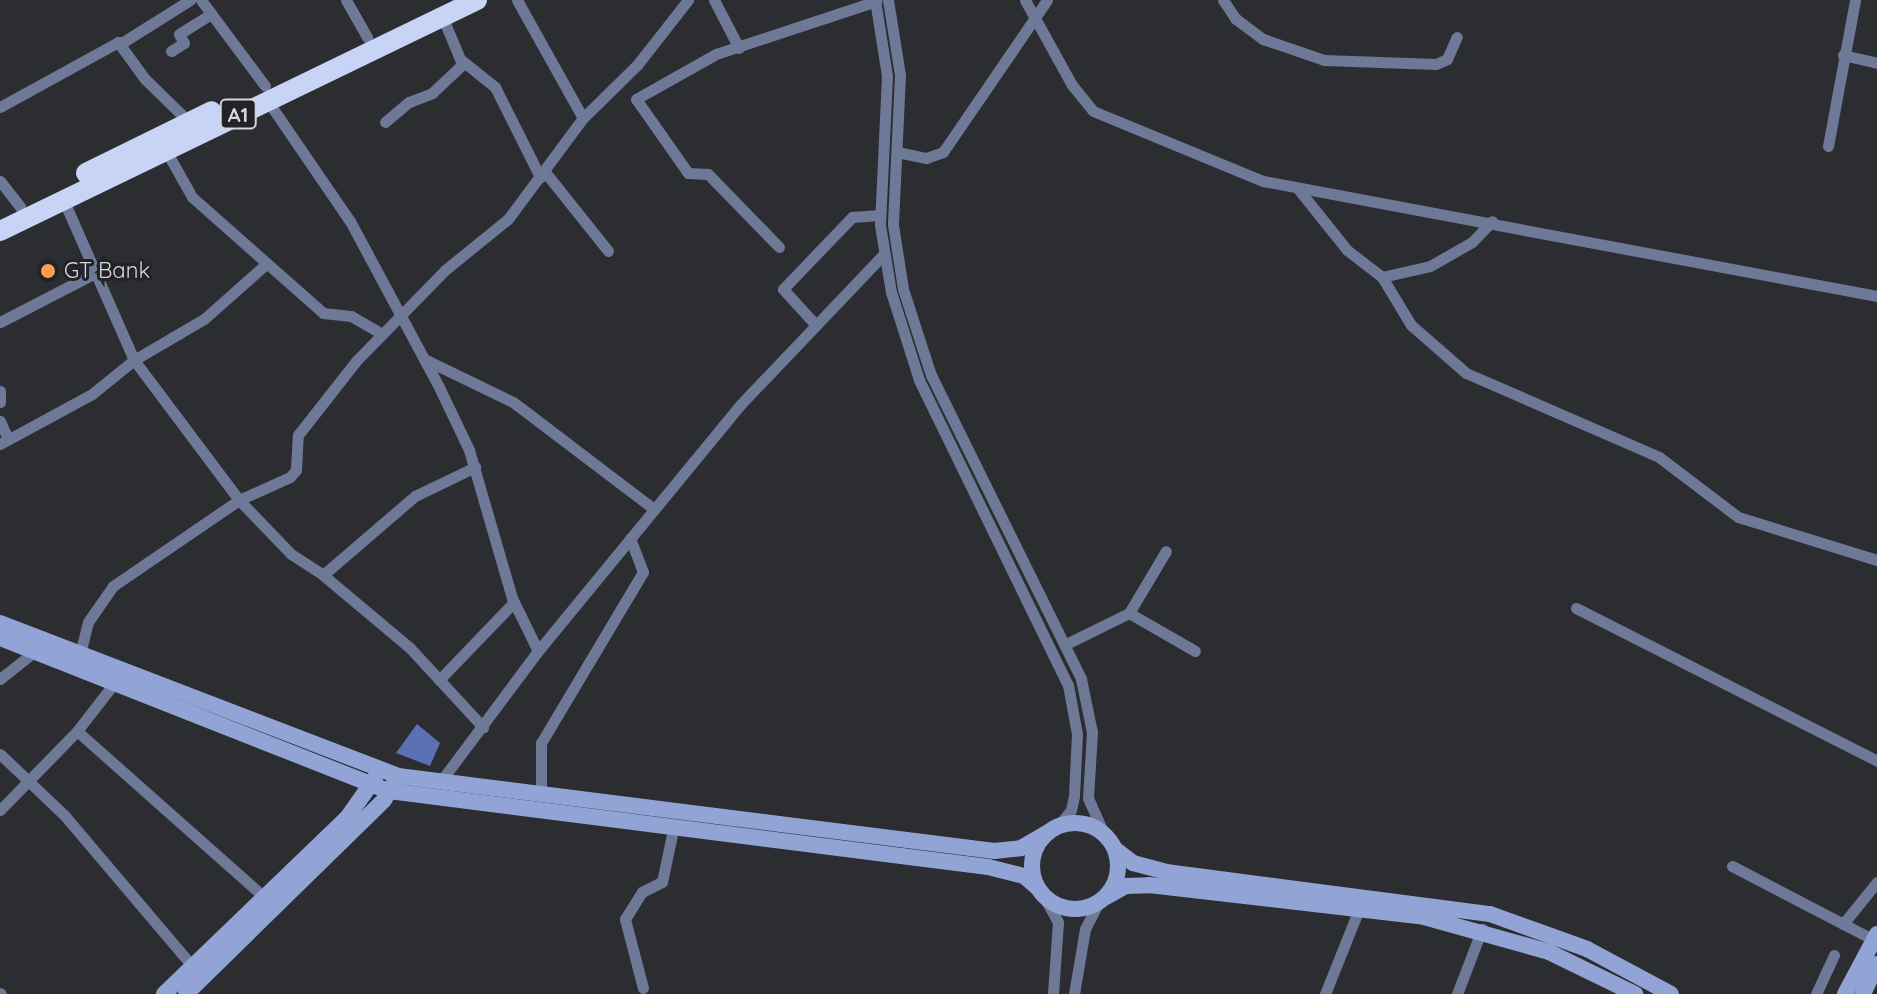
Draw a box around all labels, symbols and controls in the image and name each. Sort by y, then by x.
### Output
road number: A1 [218,98,258,130]
place label: GT Bank [64,258,150,284]
marker: GT Bank [39,262,57,280]

